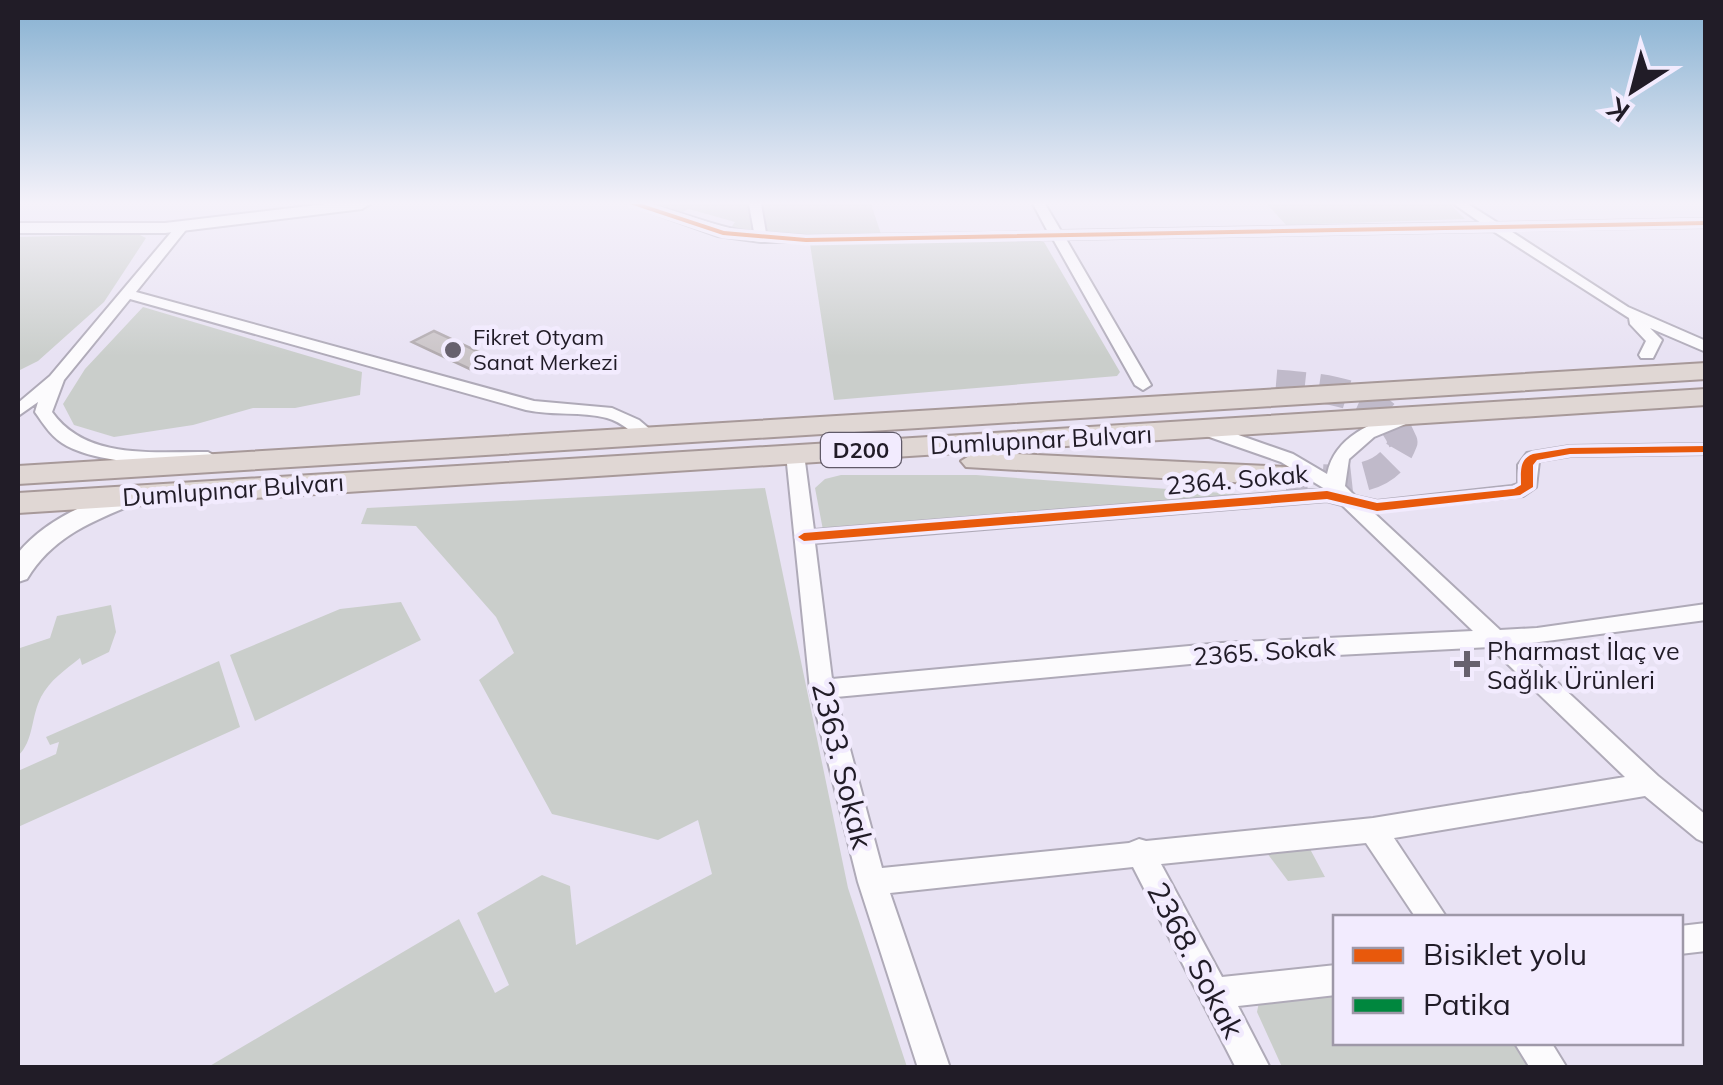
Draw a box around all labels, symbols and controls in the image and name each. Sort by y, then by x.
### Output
north arrow [1583,40,1683,140]
text: K [1599,90,1636,130]
place label: Fikret Otyam Sanat Merkezi [473,323,618,376]
marker: Fikret Otyam Sanat Merkezi [442,339,464,361]
street label: Dumlupınar Bulvarı [929,418,1153,460]
road number: D200 [821,433,901,467]
street label: 2364. Sokak [1165,457,1311,501]
street label: Dumlupınar Bulvarı [121,466,345,512]
street label: 2365. Sokak [1192,630,1337,671]
place label: Pharmast İlaç ve Sağlık Ürünleri [1487,635,1680,695]
marker: Pharmast İlaç ve Sağlık Ürünleri [1456,653,1478,675]
street label: 2363. Sokak [804,677,882,853]
street label: 2368. Sokak [1139,875,1253,1045]
legend [1333,915,1683,1045]
text: Bisiklet yolu [1423,935,1587,973]
text: Patika [1423,985,1511,1023]

